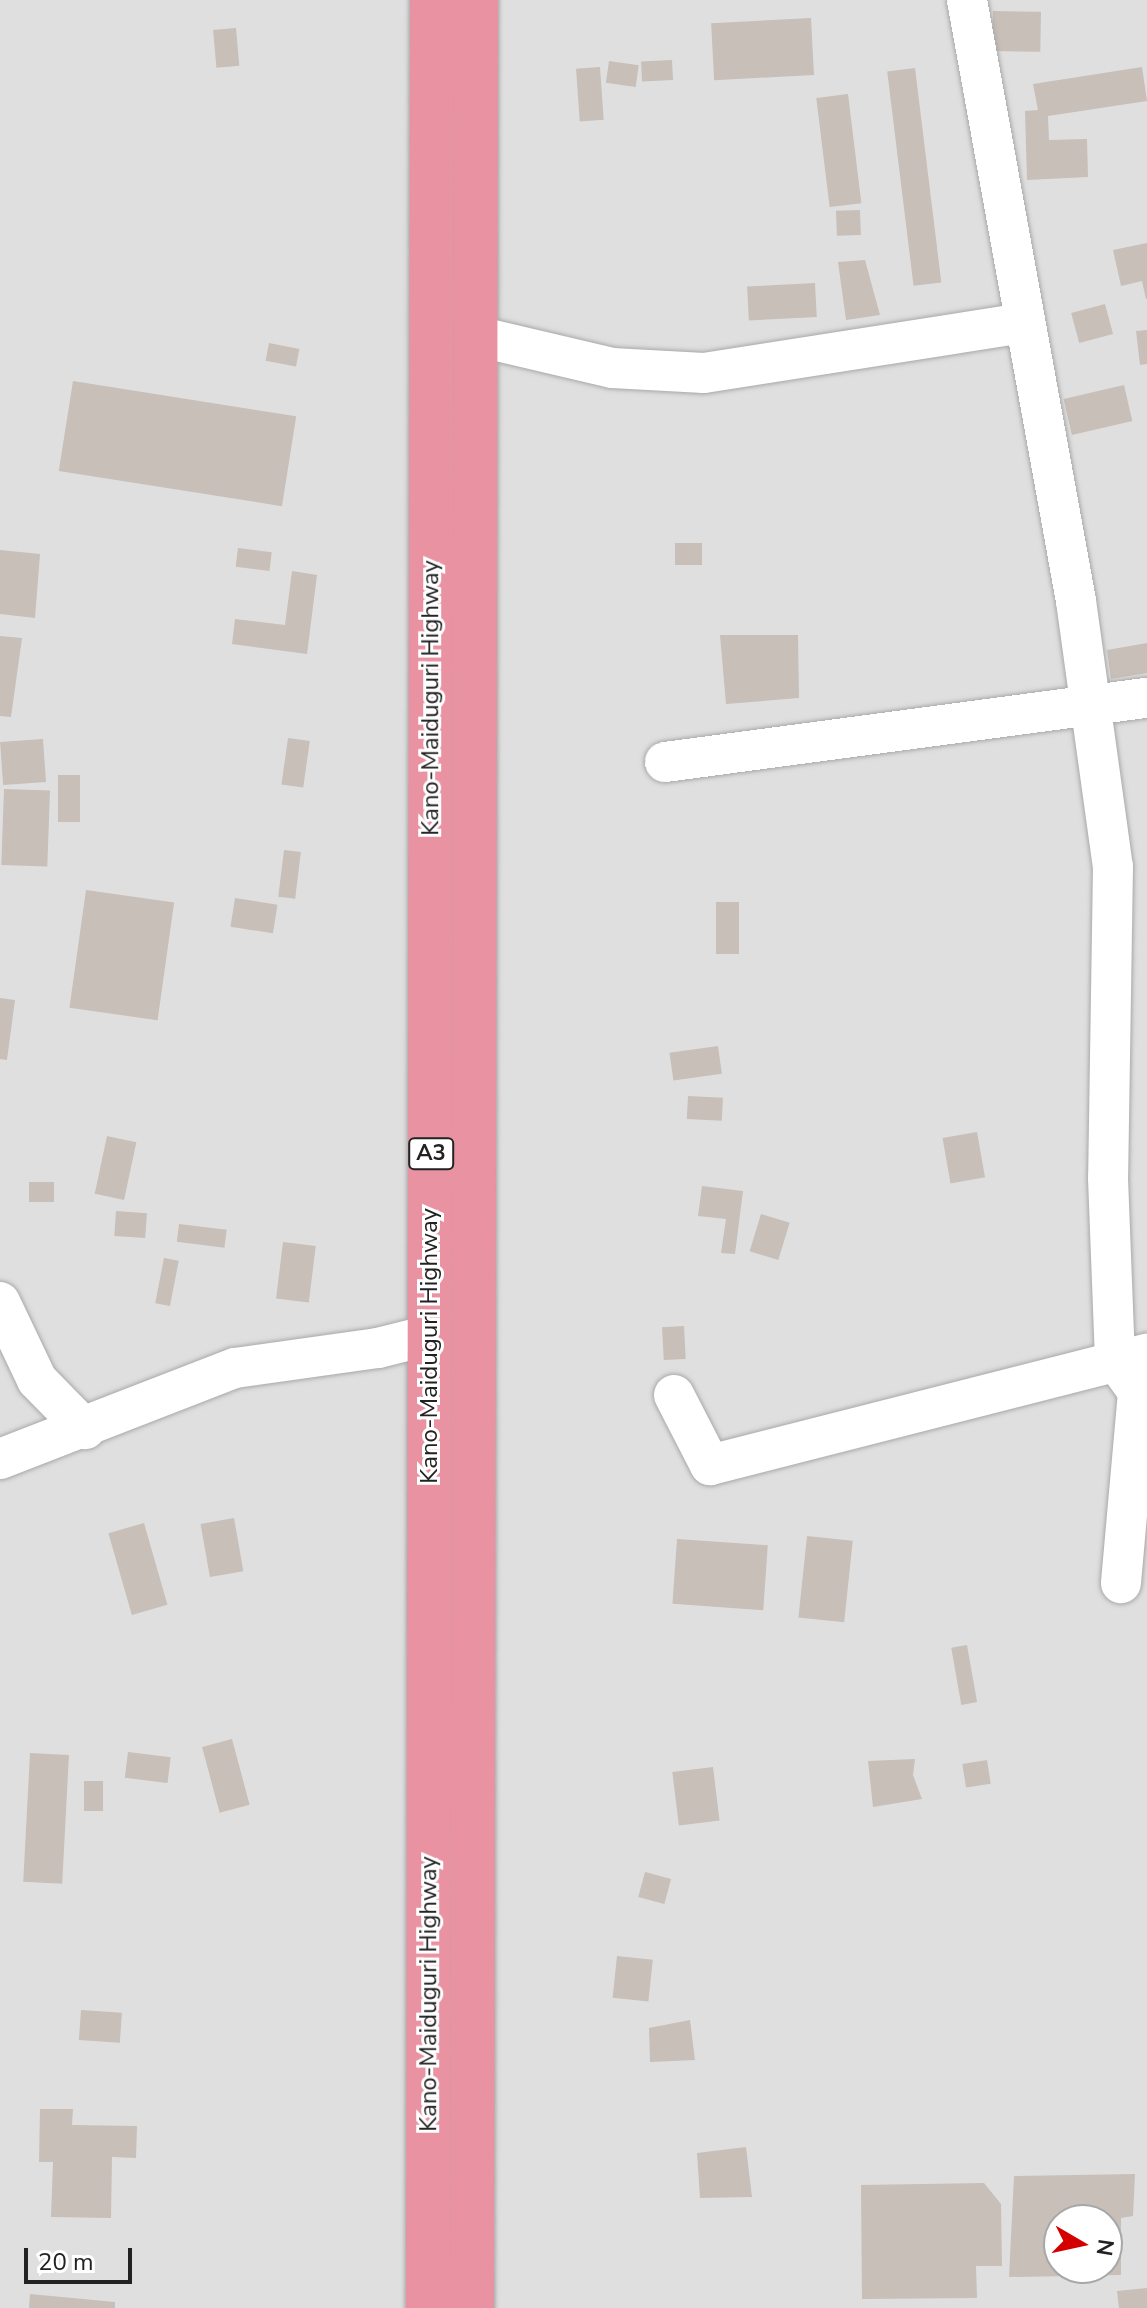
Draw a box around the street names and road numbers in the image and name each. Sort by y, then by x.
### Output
street label: Kano-Maiduguri Highway [417,560,445,836]
road number: A3 [407,1136,455,1172]
street label: Kano-Maiduguri Highway [416,1208,444,1484]
street label: Kano-Maiduguri Highway [415,1856,443,2132]

